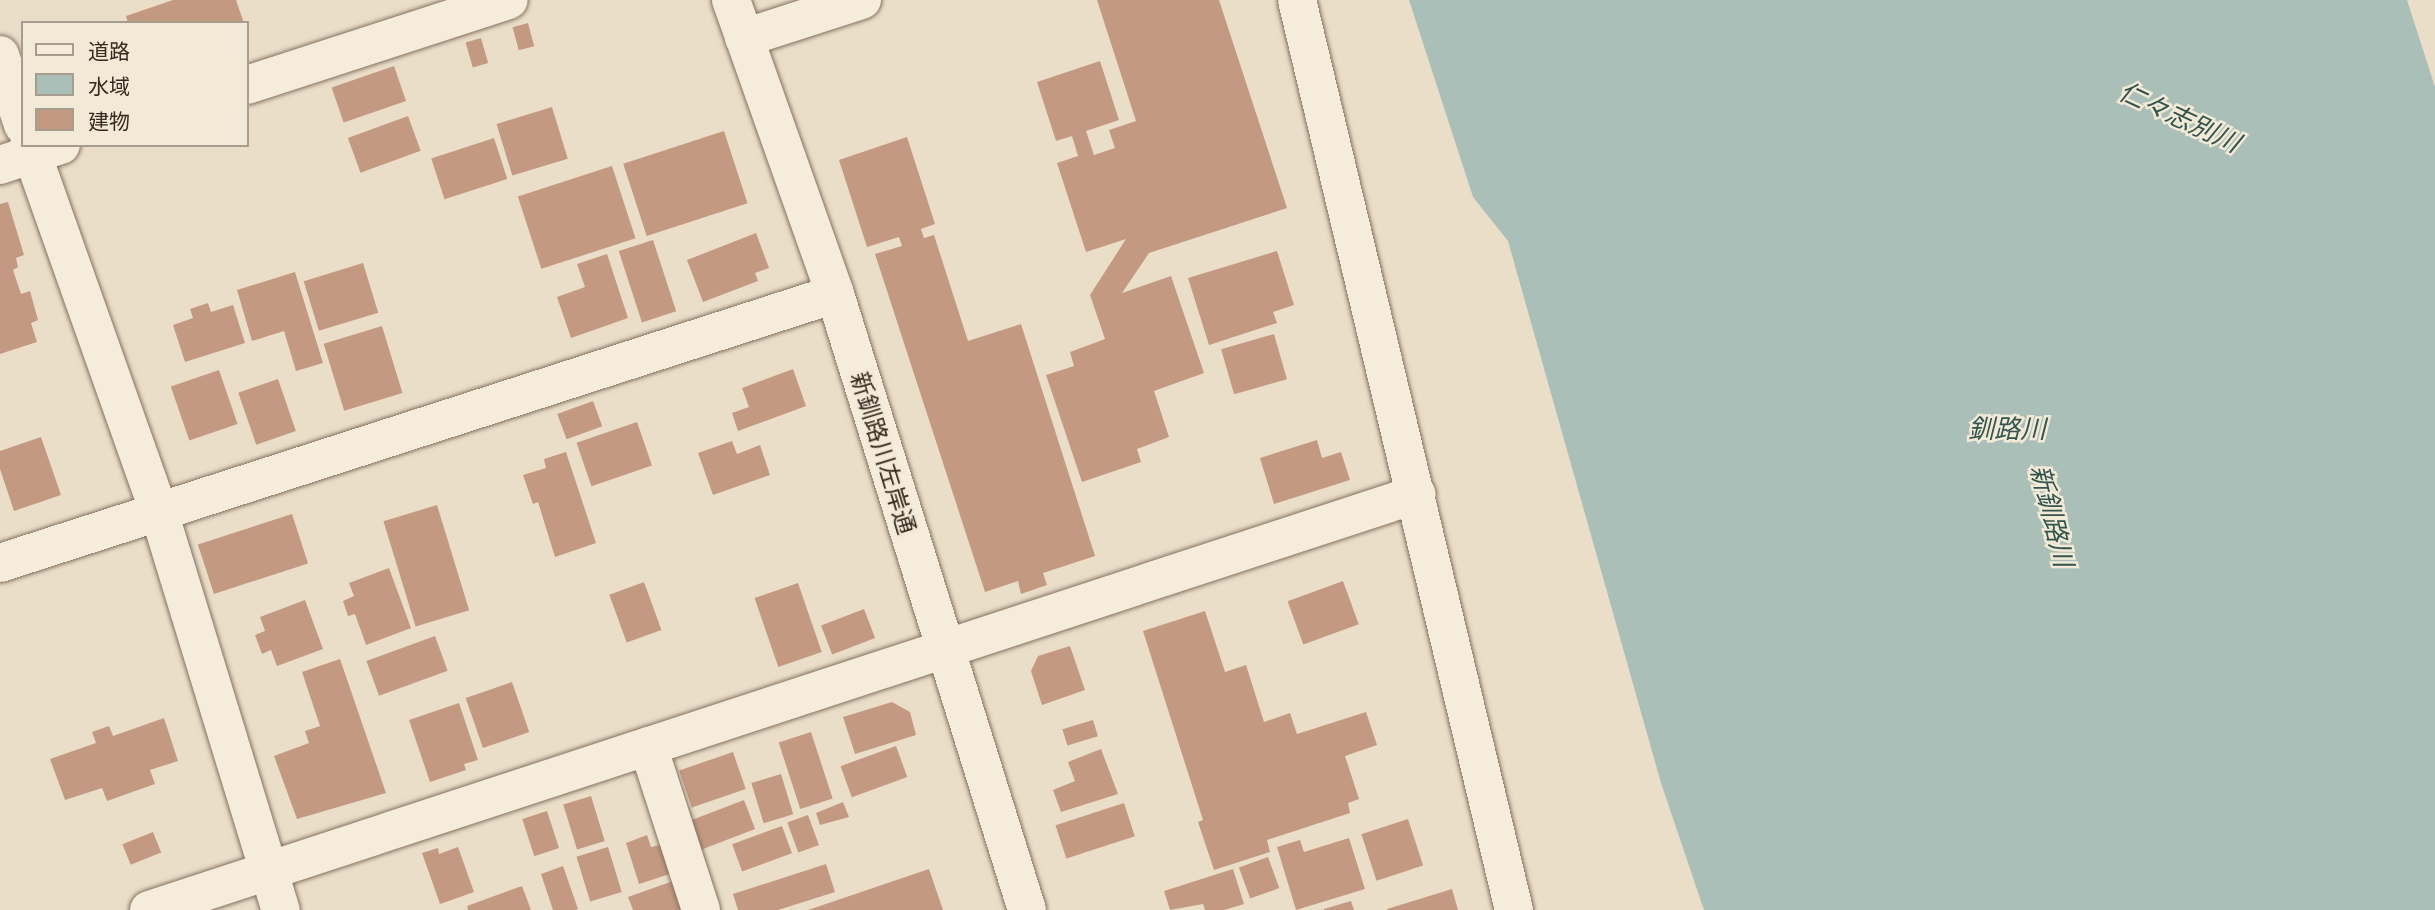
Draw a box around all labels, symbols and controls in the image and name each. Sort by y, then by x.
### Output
legend [21,21,248,147]
text: 道路 [88,39,130,64]
text: 水域 [88,74,130,99]
water label: 仁々志別川 [2113,76,2245,160]
text: 建物 [88,109,130,134]
street label: 新釧路川左岸通 [845,368,921,538]
water label: 釧路川 [1968,414,2046,446]
water label: 新釧路川 [2023,462,2079,570]

